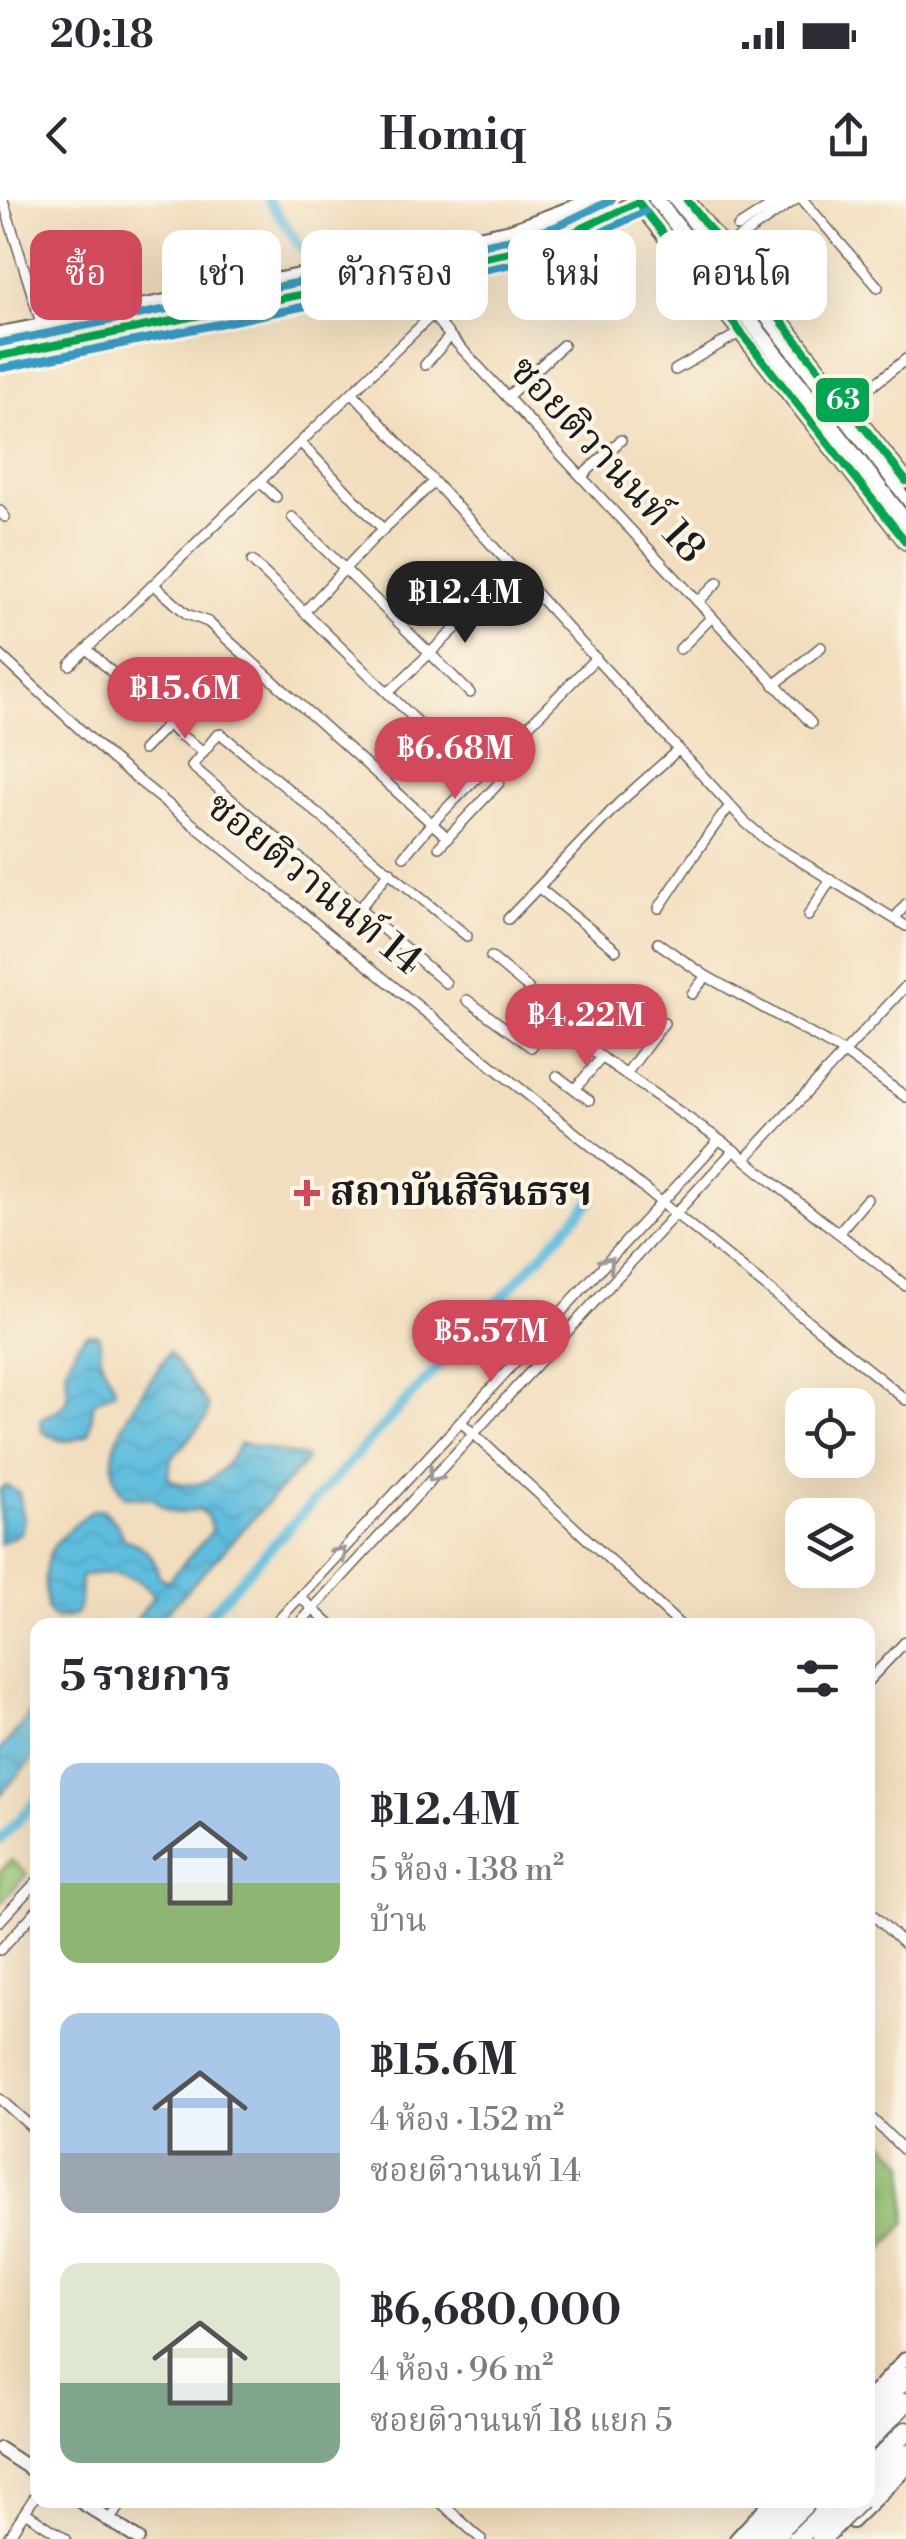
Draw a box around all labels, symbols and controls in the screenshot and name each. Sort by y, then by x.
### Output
text: 20:18 [50,12,154,59]
text: Homiq [380,107,526,164]
icon: back [30,108,85,163]
icon: share [821,108,876,163]
chip: ซื้อ [30,230,142,320]
chip: เช่า [162,230,281,320]
chip: ตัวกรอง [301,230,488,320]
chip: ใหม่ [508,230,636,320]
chip: คอนโด [656,230,827,320]
street label: ซอยติวานนท์ 18 [498,346,716,574]
line badge: 63 [814,376,871,424]
text: 63 [826,383,860,418]
pin: ฿12.4M [384,561,546,646]
text: ฿12.4M [408,573,522,613]
pin: ฿15.6M [104,657,266,742]
text: ฿15.6M [129,669,241,709]
pin: ฿6.68M [374,717,536,802]
text: ฿6.68M [396,729,514,769]
street label: ซอยติวานนท์ 14 [196,782,432,986]
pin: ฿4.22M [505,984,667,1069]
text: ฿4.22M [527,996,645,1036]
place label: สถาบันสิรินธรฯ [330,1168,592,1218]
marker: สถาบันสิรินธรฯ [294,1180,320,1206]
one-way arrow [596,1256,614,1275]
pin: ฿5.57M [410,1300,572,1385]
text: ฿5.57M [434,1312,548,1352]
map controls [785,1388,875,1588]
button: locate [785,1388,875,1478]
one-way arrow [428,1464,446,1483]
button: layers [785,1498,875,1588]
one-way arrow [328,1547,346,1565]
text: 5 รายการ [60,1651,231,1704]
icon: filters [790,1651,845,1706]
text: ฿12.4M [370,1785,519,1838]
icon: home [140,1803,260,1923]
text: 5 ห้อง · 138 m² [370,1850,564,1890]
text: บ้าน [370,1901,427,1941]
text: ฿15.6M [370,2035,517,2088]
icon: home [140,2053,260,2173]
text: 4 ห้อง · 152 m² [370,2100,564,2140]
text: ซอยติวานนท์ 14 [370,2151,581,2191]
text: ฿6,680,000 [370,2285,621,2338]
icon: home [140,2303,260,2423]
text: 4 ห้อง · 96 m² [370,2350,553,2390]
text: ซอยติวานนท์ 18 แยก 5 [370,2401,673,2441]

